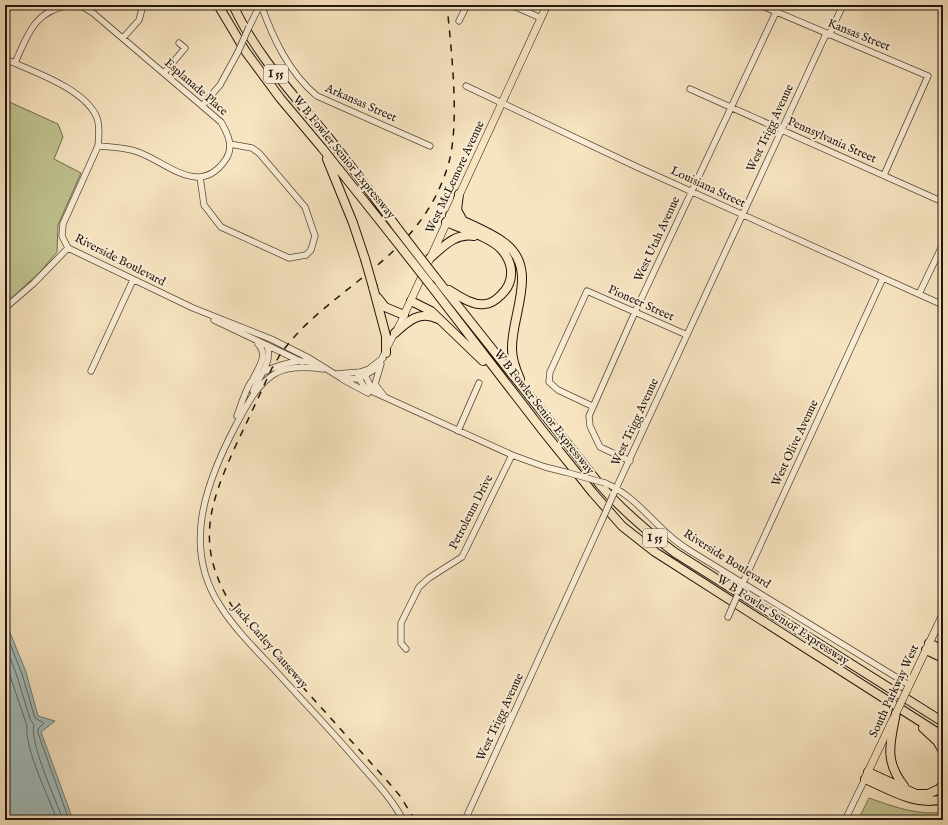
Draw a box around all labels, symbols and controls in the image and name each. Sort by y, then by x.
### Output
street label: Kansas Street [825,16,893,54]
street label: Esplanade Place [160,55,231,120]
road number: I 55 [264,65,288,83]
street label: Arkansas Street [322,80,399,125]
street label: West Trigg Avenue [743,81,797,174]
street label: W B Fowler Senior Expressway [289,92,399,222]
street label: Pennsylvania Street [785,114,879,166]
street label: West McLemore Avenue [422,118,488,236]
street label: Louisiana Street [668,163,748,211]
street label: West Utah Avenue [631,194,683,284]
street label: Riverside Boulevard [72,231,168,290]
street label: Pioneer Street [606,282,676,324]
street label: W B Fowler Senior Expressway [490,346,598,478]
street label: West Trigg Avenue [608,375,662,468]
street label: West Olive Avenue [768,397,822,489]
street label: Petroleum Drive [446,472,497,552]
street label: Riverside Boulevard [681,526,774,592]
road number: I 55 [643,529,667,547]
street label: W B Fowler Senior Expressway [714,572,852,669]
street label: Jack Carley Causeway [227,599,311,692]
street label: South Parkway West [866,642,922,740]
street label: West Trigg Avenue [473,670,527,763]

